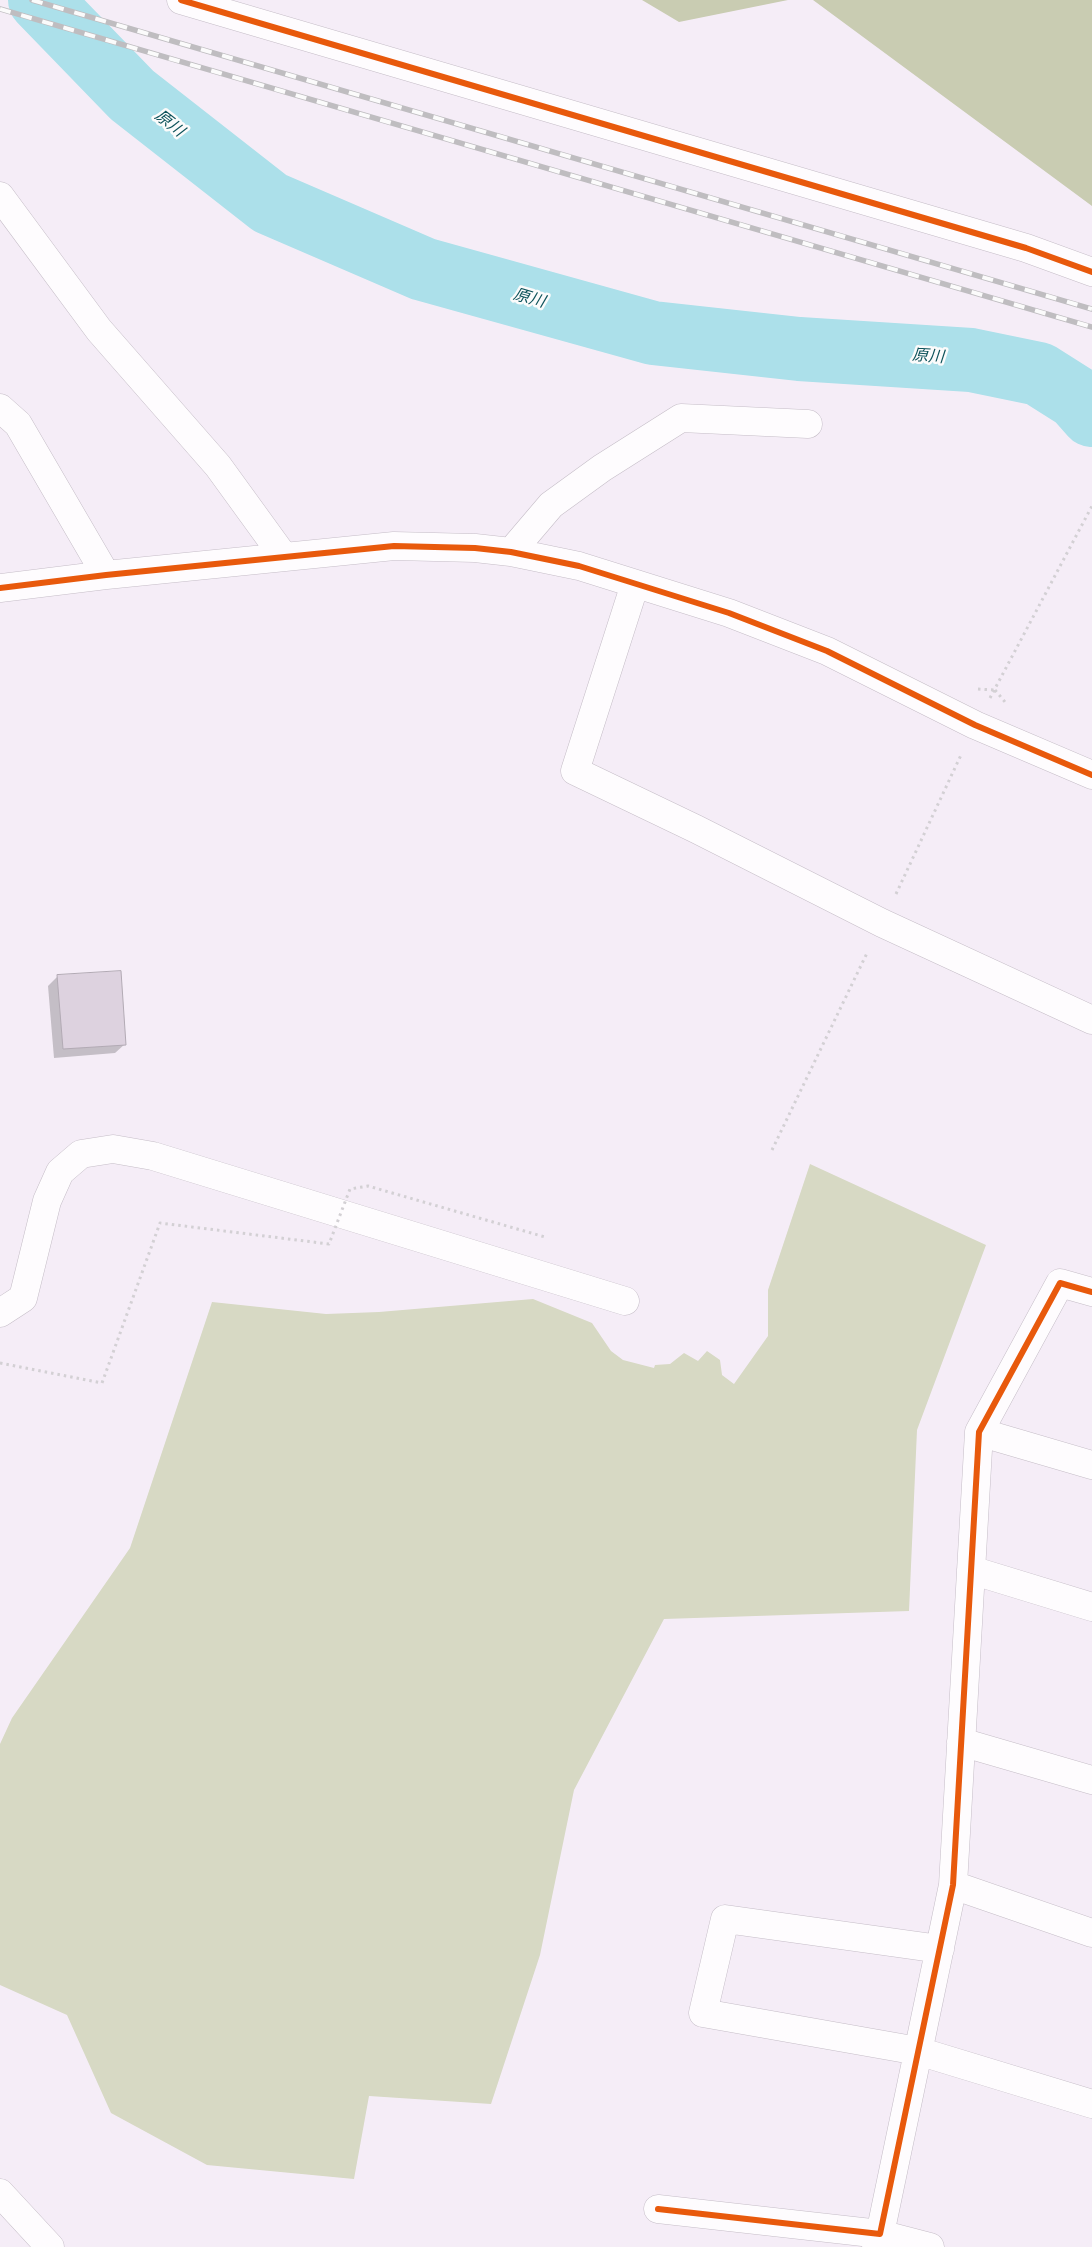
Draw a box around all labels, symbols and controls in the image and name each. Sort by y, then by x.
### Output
water label: 原川 [150,107,188,141]
water label: 原川 [511,285,547,313]
water label: 原川 [911,346,945,368]

